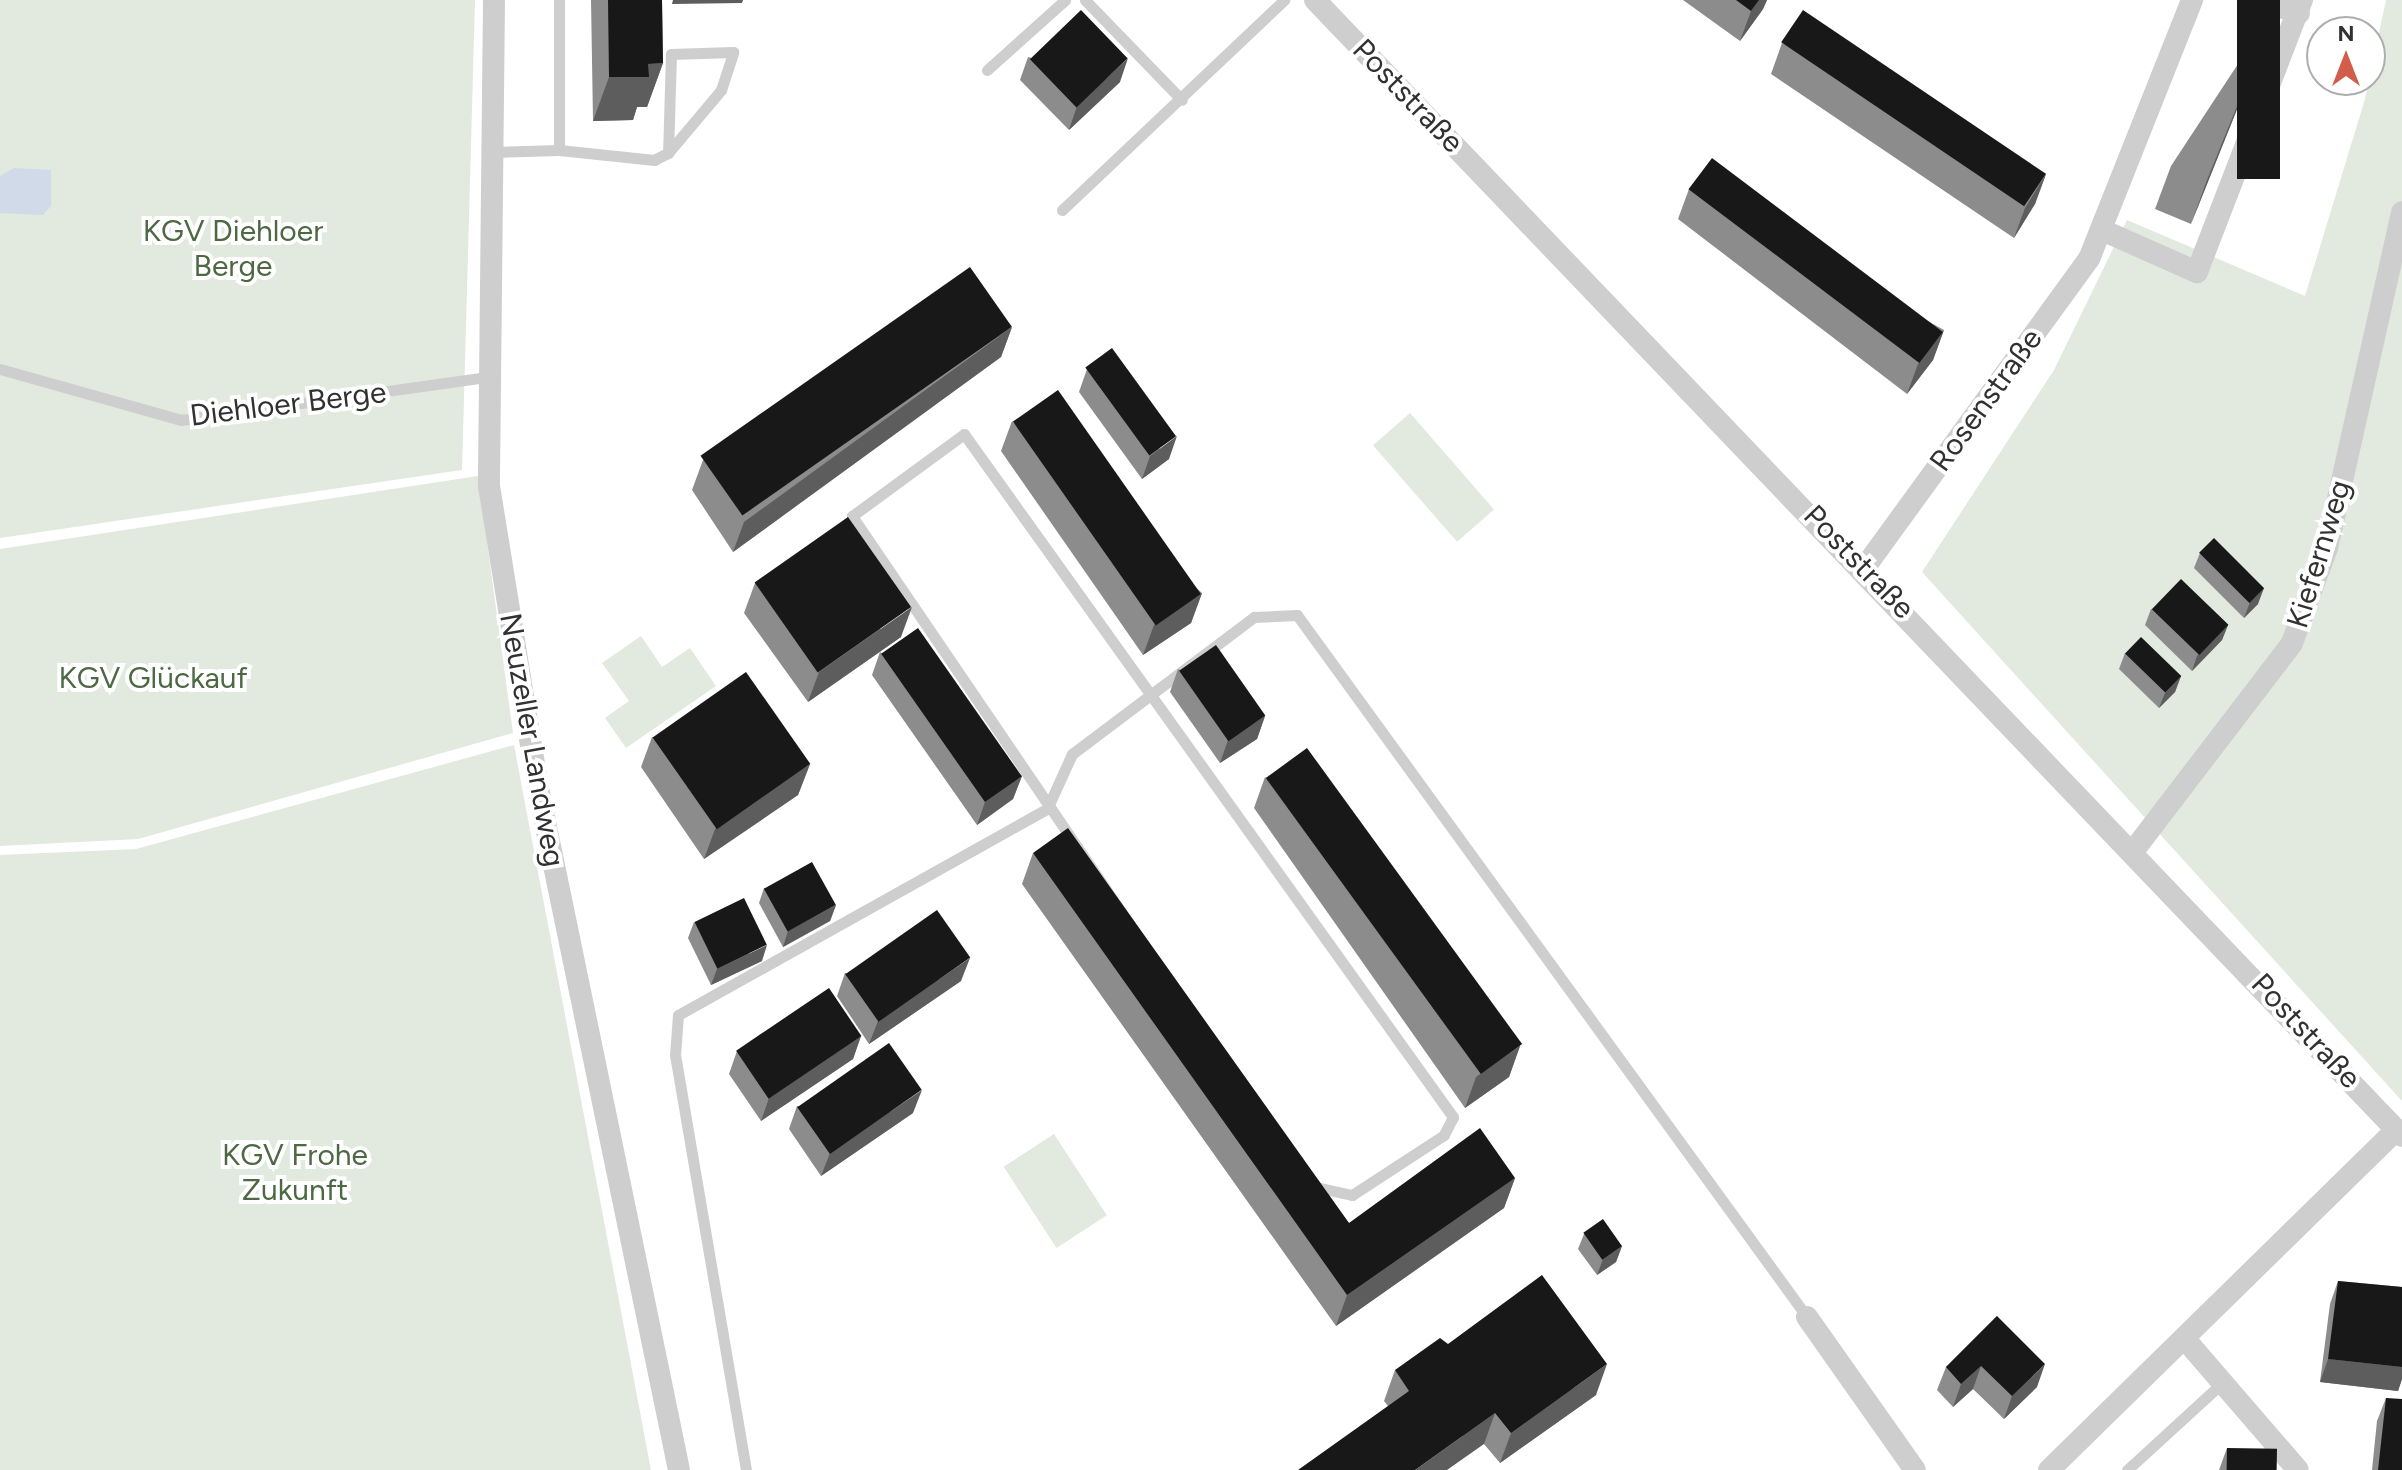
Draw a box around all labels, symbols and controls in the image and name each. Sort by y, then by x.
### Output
north arrow [2306,16,2386,96]
text: N [2337,20,2355,47]
street label: Poststraße [1345,32,1471,160]
park label: KGV Diehloer Berge [143,213,323,284]
street label: Rosenstraße [1922,322,2050,478]
street label: Diehloer Berge [188,374,388,434]
street label: Kiefernweg [2279,476,2359,632]
street label: Poststraße [1796,498,1922,626]
street label: Neuzeller Landweg [492,610,572,870]
park label: KGV Glückauf [58,660,248,696]
street label: Poststraße [2244,966,2368,1096]
park label: KGV Frohe Zukunft [222,1137,368,1208]

